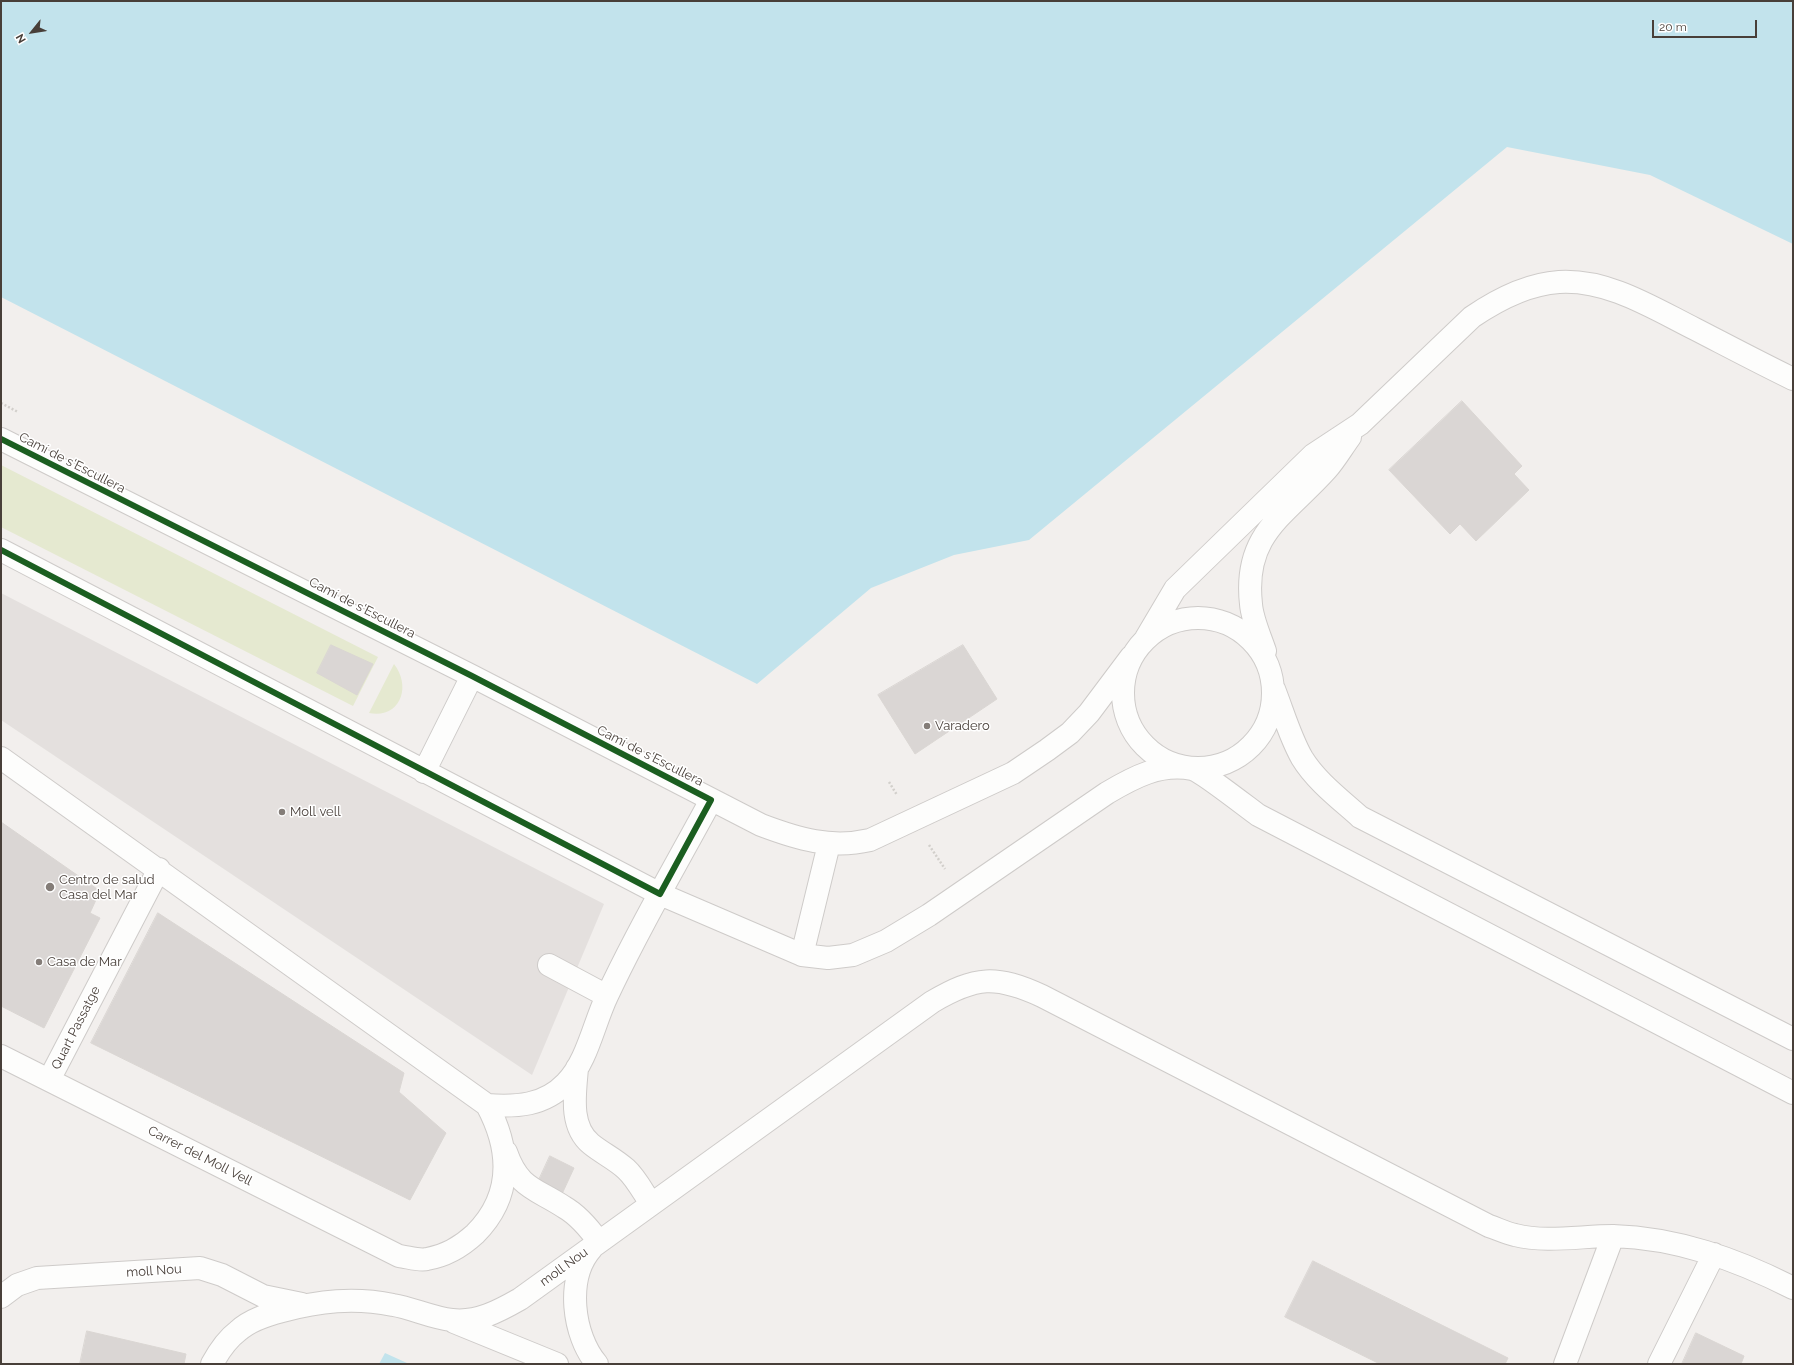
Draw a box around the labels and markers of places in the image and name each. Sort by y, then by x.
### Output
place label: Varadero [935,718,990,734]
marker: Varadero [922,721,932,731]
place label: Moll vell [290,804,341,820]
marker: Moll vell [277,807,287,817]
place label: Centro de salud Casa del Mar [59,872,155,903]
marker: Centro de salud Casa del Mar [44,881,56,893]
place label: Casa de Mar [47,954,122,970]
marker: Casa de Mar [34,957,44,967]

